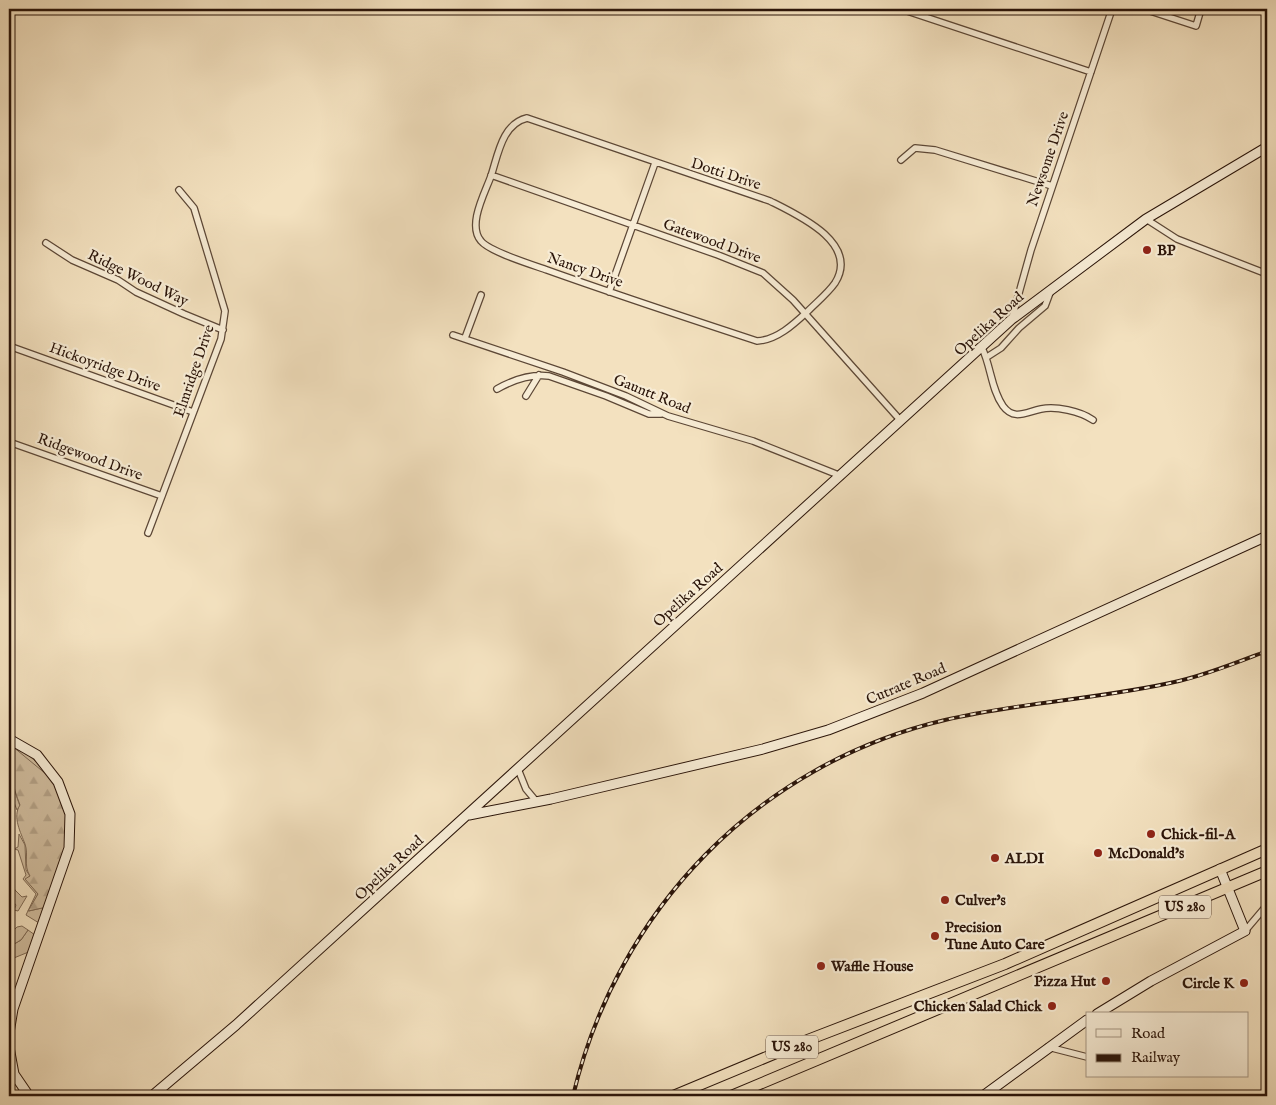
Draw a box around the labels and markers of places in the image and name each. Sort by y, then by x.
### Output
place label: BP [1157,241,1176,260]
marker: BP [1141,244,1153,256]
place label: Chick-fil-A [1161,825,1236,844]
marker: Chick-fil-A [1145,828,1157,840]
place label: McDonald's [1108,844,1185,863]
marker: McDonald's [1092,847,1104,859]
place label: ALDI [1004,849,1045,868]
marker: ALDI [989,852,1001,864]
place label: Culver's [955,891,1006,910]
marker: Culver's [939,894,951,906]
place label: Precision Tune Auto Care [944,918,1045,954]
marker: Precision Tune Auto Care [929,930,941,942]
place label: Waffle House [830,957,914,976]
marker: Waffle House [815,960,827,972]
place label: Pizza Hut [1034,972,1097,991]
place label: Circle K [1182,974,1235,993]
marker: Pizza Hut [1100,975,1112,987]
marker: Circle K [1238,977,1250,989]
place label: Chicken Salad Chick [914,997,1043,1016]
marker: Chicken Salad Chick [1046,1000,1058,1012]

